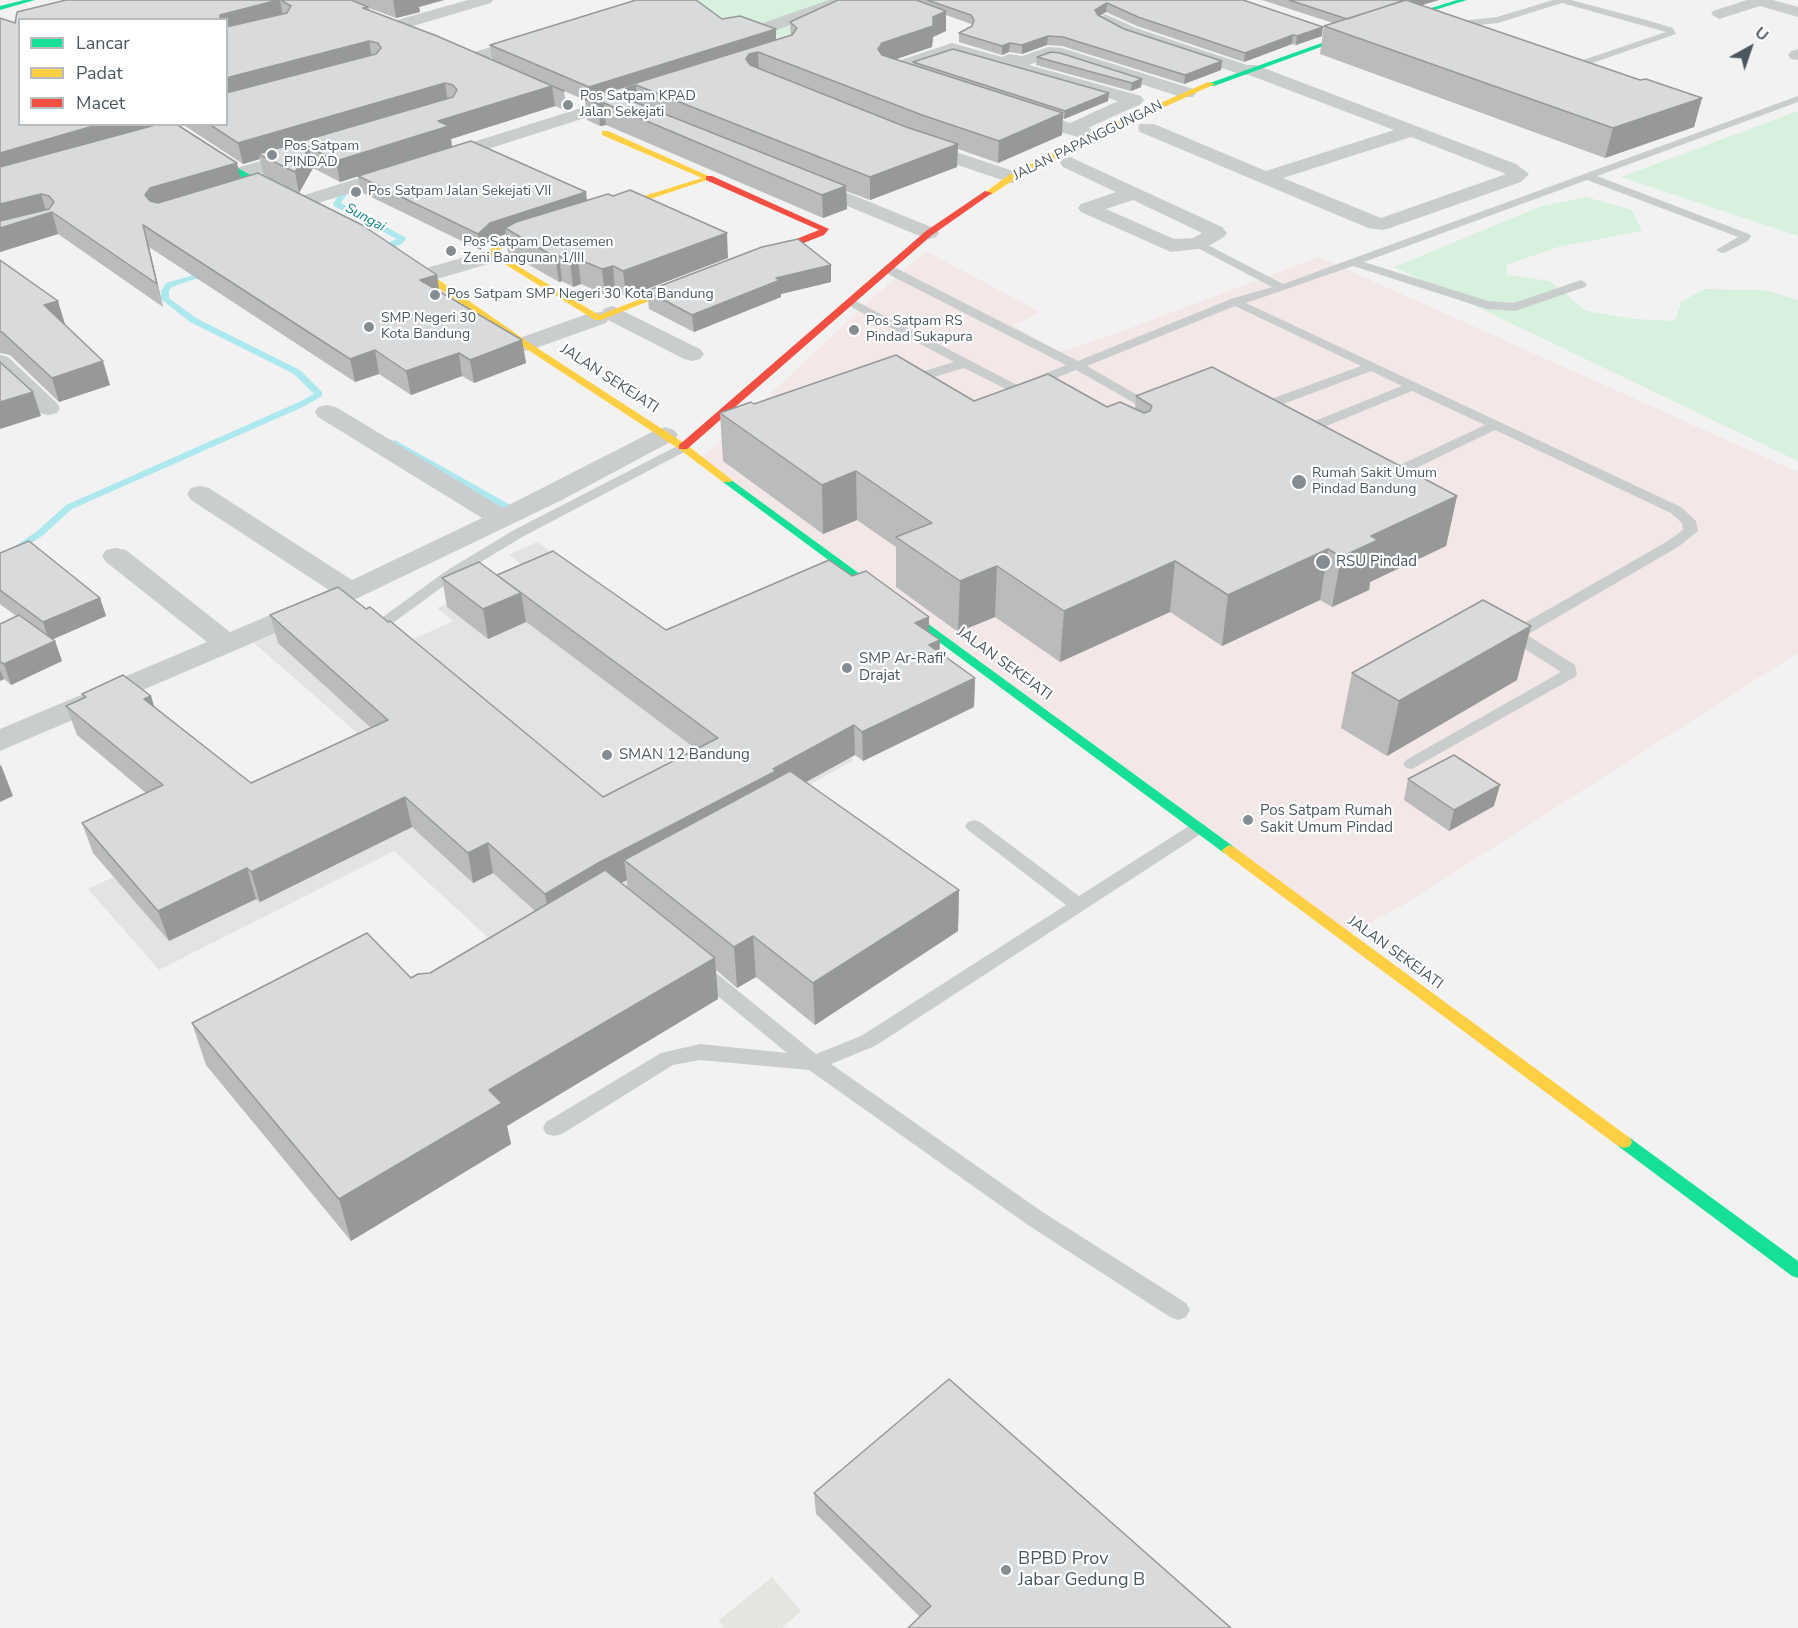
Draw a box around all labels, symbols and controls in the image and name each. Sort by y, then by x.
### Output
legend [18,18,228,126]
north arrow [1720,18,1780,78]
text: U [1750,22,1773,46]
text: Lancar [76,31,130,55]
text: Padat [76,61,123,85]
place label: Pos Satpam KPAD Jalan Sekejati [580,89,696,122]
text: Macet [76,91,125,115]
street label: JALAN PAPANGGUNGAN [1010,97,1166,185]
marker: Pos Satpam KPAD Jalan Sekejati [561,98,575,112]
place label: Pos Satpam PINDAD [284,139,359,172]
marker: Pos Satpam PINDAD [265,148,279,162]
place label: Pos Satpam Jalan Sekejati VII [368,184,551,200]
marker: Pos Satpam Jalan Sekejati VII [349,185,363,199]
water label: Sungai [342,200,388,236]
place label: Pos Satpam Detasemen Zeni Bangunan 1/III [463,235,613,268]
marker: Pos Satpam Detasemen Zeni Bangunan 1/III [444,244,458,258]
place label: Pos Satpam SMP Negeri 30 Kota Bandung [447,287,714,303]
marker: Pos Satpam SMP Negeri 30 Kota Bandung [428,288,442,302]
place label: SMP Negeri 30 Kota Bandung [381,311,476,344]
place label: Pos Satpam RS Pindad Sukapura [866,314,973,346]
marker: SMP Negeri 30 Kota Bandung [362,320,376,334]
marker: Pos Satpam RS Pindad Sukapura [847,323,861,337]
street label: JALAN SEKEJATI [557,341,661,417]
place label: Rumah Sakit Umum Pindad Bandung [1312,466,1437,498]
marker: Rumah Sakit Umum Pindad Bandung [1290,473,1308,491]
marker: RSU Pindad [1314,553,1332,571]
place label: RSU Pindad [1336,553,1417,571]
street label: JALAN SEKEJATI [953,623,1055,705]
place label: SMP Ar-Rafi' Drajat [859,650,946,685]
marker: SMP Ar-Rafi' Drajat [840,661,854,675]
place label: SMAN 12 Bandung [619,746,750,764]
marker: SMAN 12 Bandung [600,748,614,762]
place label: Pos Satpam Rumah Sakit Umum Pindad [1260,802,1393,837]
marker: Pos Satpam Rumah Sakit Umum Pindad [1241,813,1255,827]
street label: JALAN SEKEJATI [1344,912,1446,994]
place label: BPBD Prov Jabar Gedung B [1018,1549,1145,1592]
marker: BPBD Prov Jabar Gedung B [999,1563,1013,1577]

